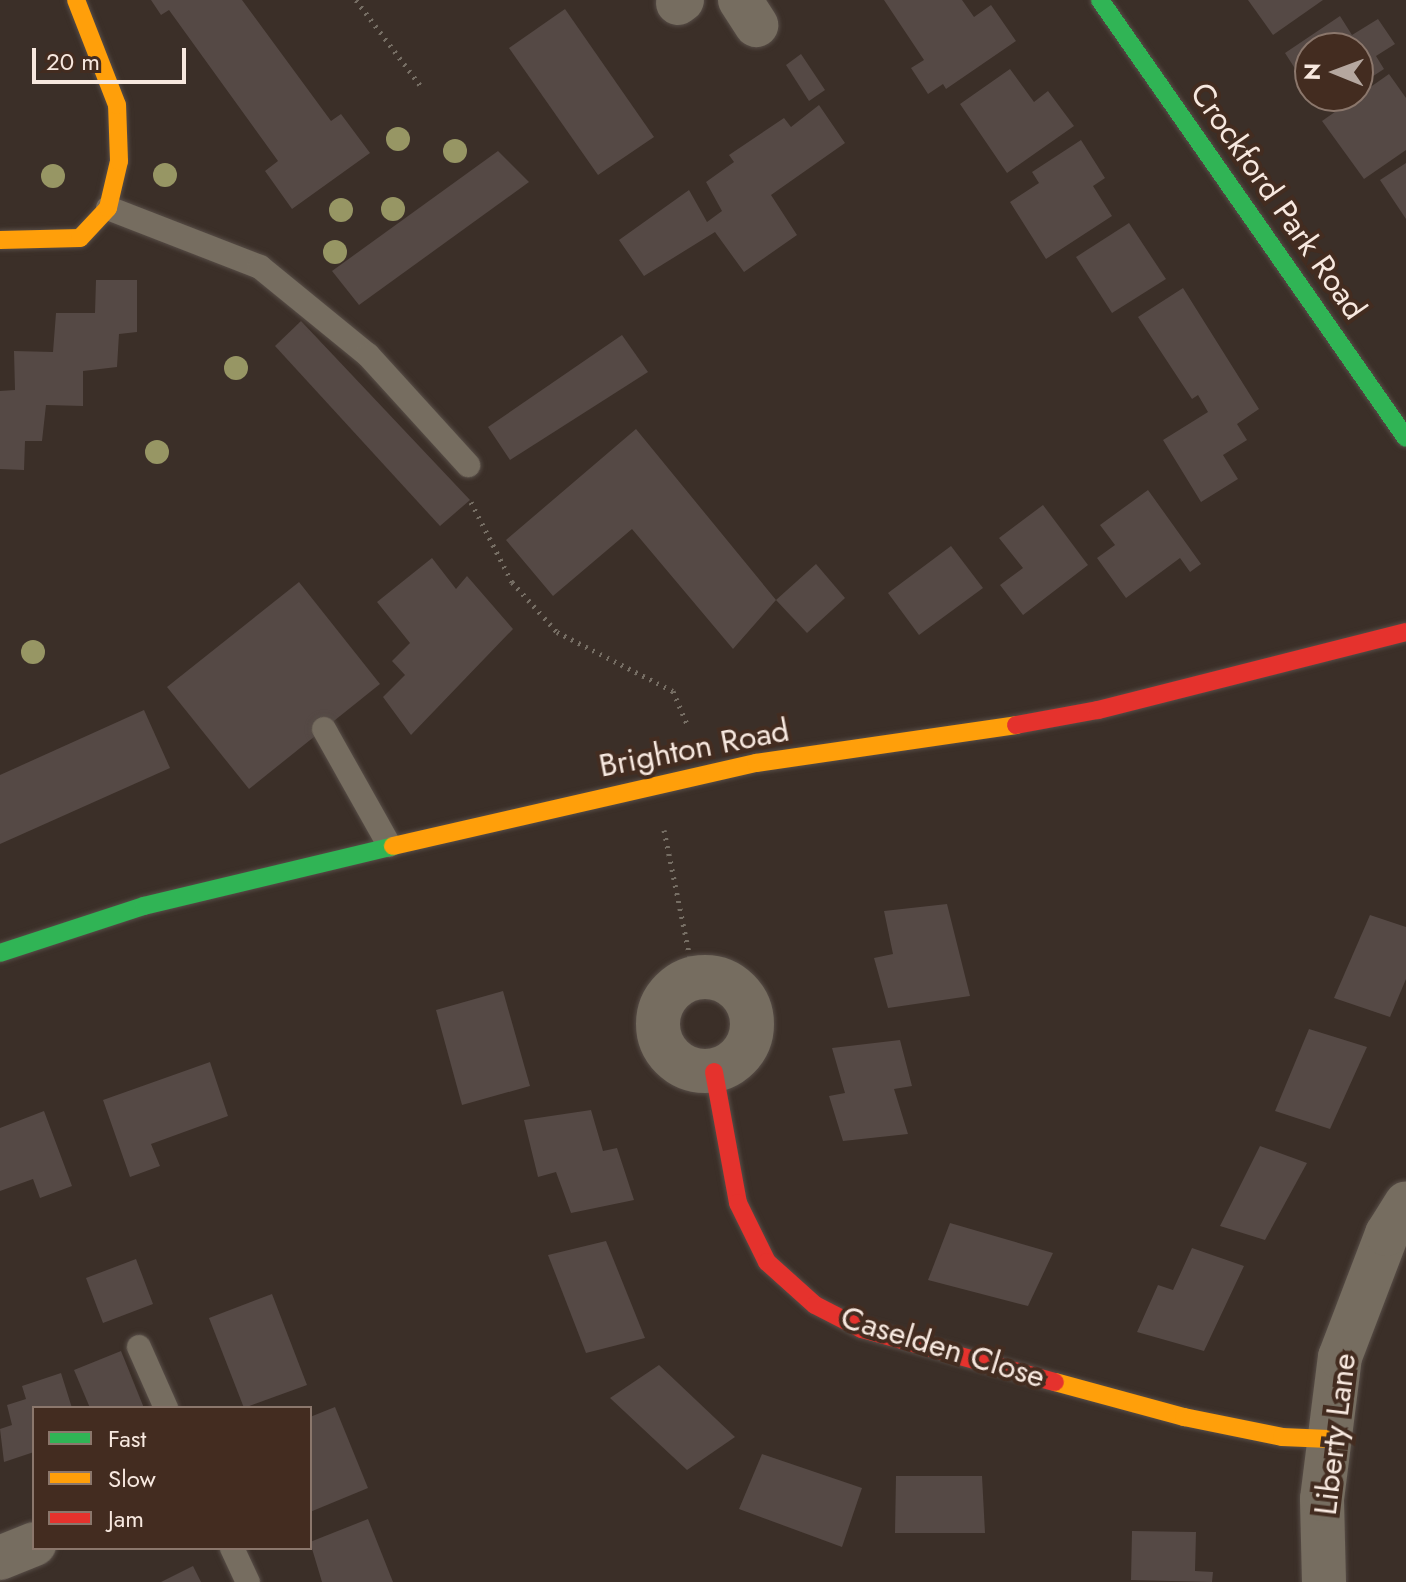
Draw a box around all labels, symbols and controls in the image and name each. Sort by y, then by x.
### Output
scale bar [36,32,190,82]
north arrow [1294,32,1374,112]
text: 20 m [46,44,100,79]
text: N [1296,63,1328,81]
street label: Crockford Park Road [1182,75,1374,327]
street label: Brighton Road [596,711,792,785]
street label: Caselden Close [836,1298,1050,1396]
street label: Liberty Lane [1306,1351,1364,1517]
legend [32,1406,312,1550]
text: Fast [108,1421,146,1456]
text: Slow [108,1461,156,1496]
text: Jam [108,1501,144,1536]

